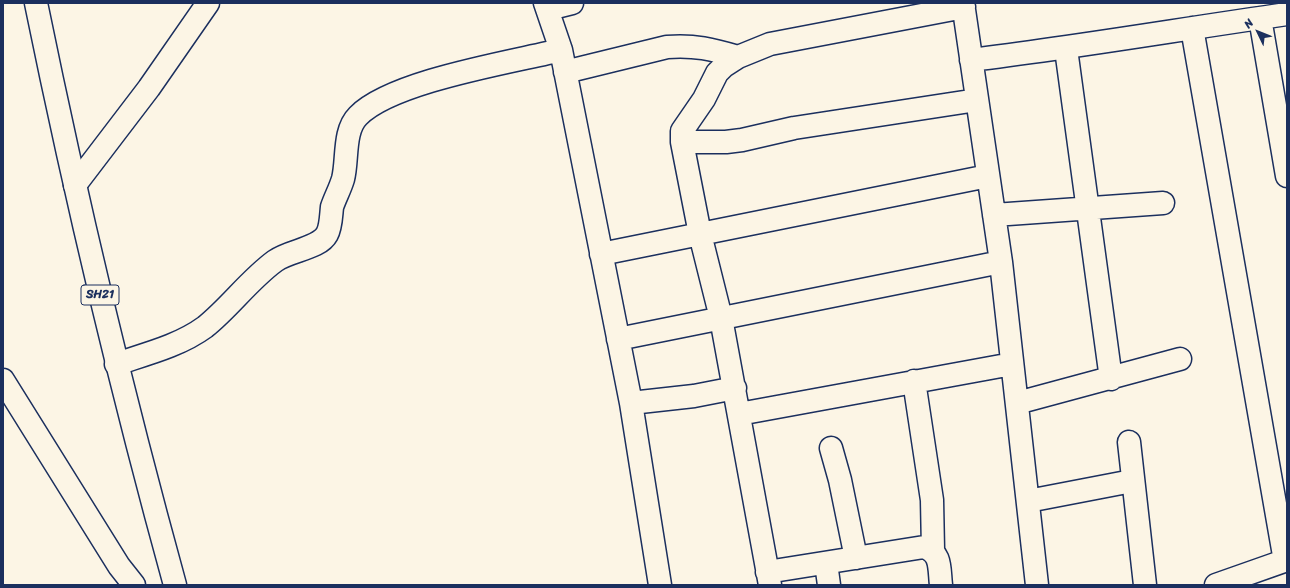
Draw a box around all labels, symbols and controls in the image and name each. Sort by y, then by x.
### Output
north arrow [1238,12,1278,52]
text: N [1239,14,1258,33]
road number: SH21 [81,285,119,305]

